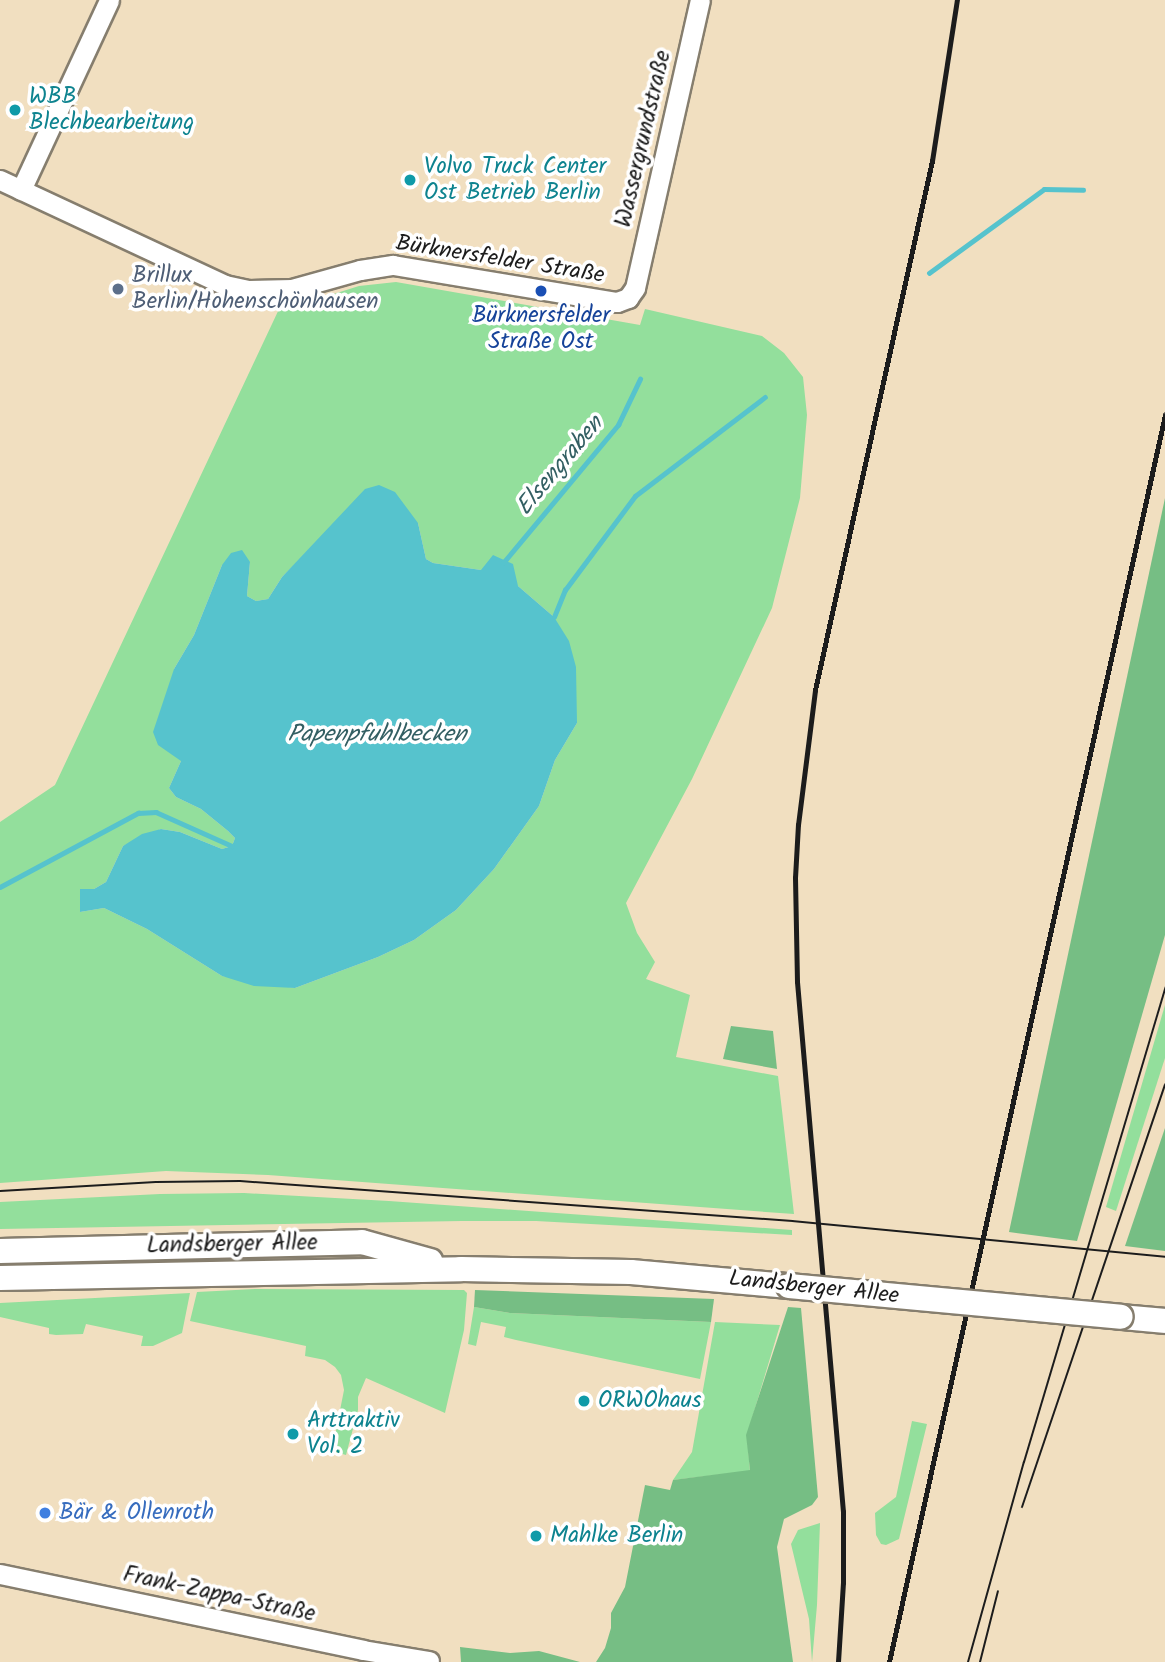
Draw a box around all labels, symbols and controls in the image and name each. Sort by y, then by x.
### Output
street label: Wassergrundstraße [610,48,678,230]
place label: WBB Blechbearbeitung [29,83,194,137]
marker: WBB Blechbearbeitung [7,102,23,118]
place label: Volvo Truck Center Ost Betrieb Berlin [424,153,606,207]
marker: Volvo Truck Center Ost Betrieb Berlin [402,172,418,188]
street label: Bürknersfelder Straße [394,230,606,290]
place label: Brillux Berlin/Hohenschönhausen [132,262,378,316]
marker: Brillux Berlin/Hohenschönhausen [110,281,126,297]
marker: Bürknersfelder Straße Ost [533,283,549,299]
place label: Bürknersfelder Straße Ost [472,302,610,356]
water label: Elsengraben [510,411,610,521]
water label: Papenpfuhlbecken [287,721,467,749]
street label: Landsberger Allee [146,1230,318,1260]
street label: Landsberger Allee [728,1265,900,1311]
place label: ORWOhaus [598,1387,702,1415]
marker: ORWOhaus [576,1393,592,1409]
place label: Arttraktiv Vol. 2 [307,1407,400,1461]
marker: Arttraktiv Vol. 2 [285,1426,301,1442]
place label: Bär & Ollenroth [59,1499,214,1527]
marker: Bär & Ollenroth [37,1505,53,1521]
place label: Mahlke Berlin [550,1522,683,1550]
marker: Mahlke Berlin [528,1528,544,1544]
street label: Frank-Zappa-Straße [120,1561,318,1629]

